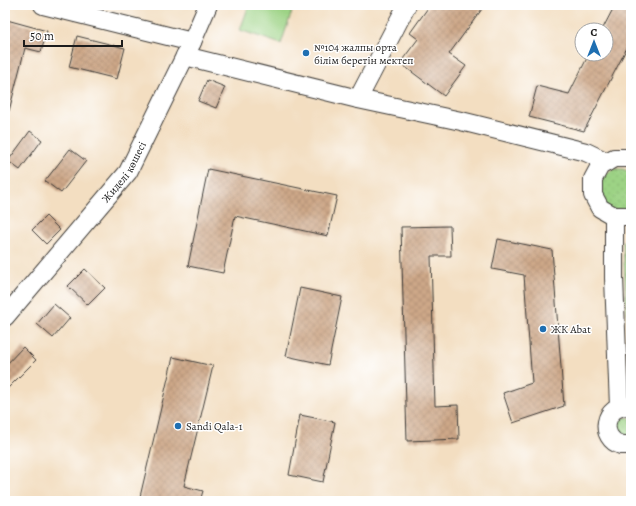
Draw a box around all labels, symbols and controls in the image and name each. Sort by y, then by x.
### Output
scale bar [24,22,122,48]
north arrow [574,22,614,62]
text: С [591,25,598,40]
text: 50 m [30,28,54,44]
place label: №104 жалпы орта білім беретін мектеп [314,40,413,68]
marker: №104 жалпы орта білім беретін мектеп [301,48,311,58]
street label: Жиделі көшесі [98,139,149,205]
place label: ЖК Abat [551,322,591,337]
marker: ЖК Abat [538,324,548,334]
place label: Sandi Qala-1 [186,419,243,434]
marker: Sandi Qala-1 [173,421,183,431]

